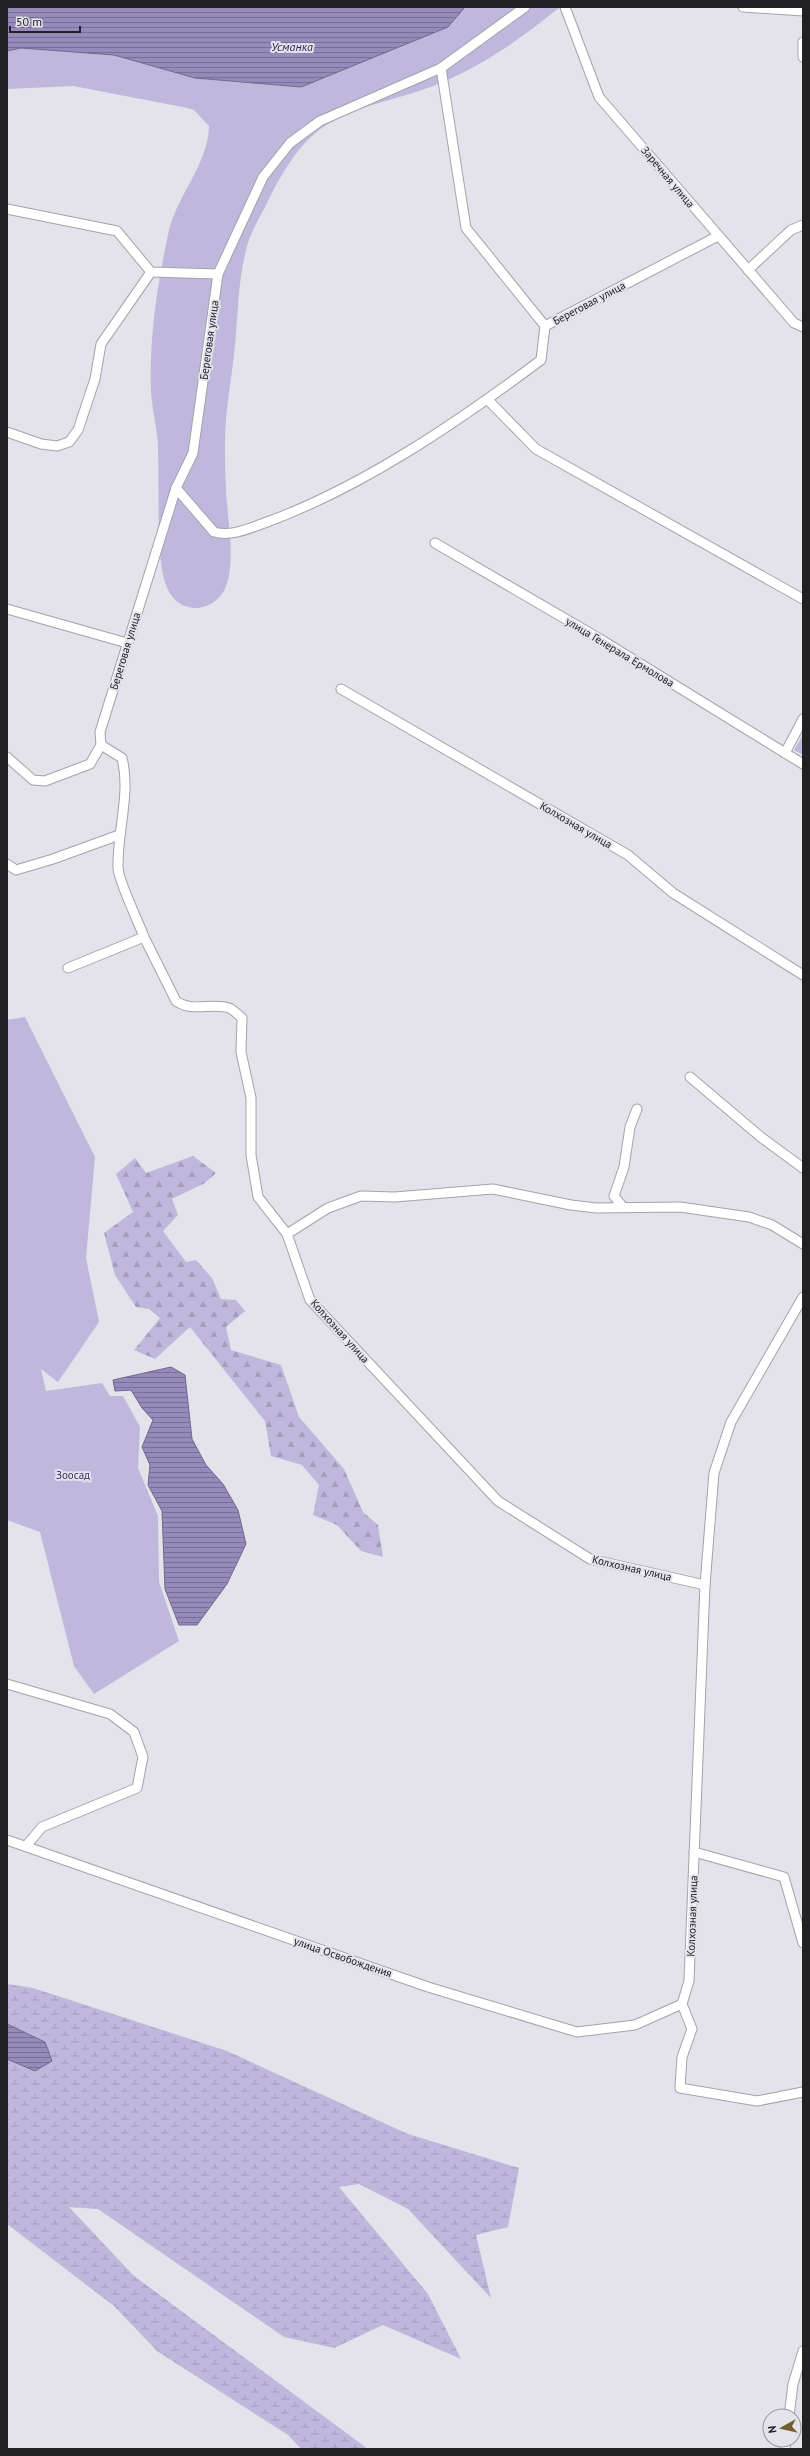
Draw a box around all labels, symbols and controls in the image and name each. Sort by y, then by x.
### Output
scale bar [10,8,80,34]
text: 50 m [16,14,42,29]
water label: Усманка [271,39,313,54]
street label: Заречная улица [638,143,698,211]
street label: Береговая улица [550,278,628,328]
street label: Береговая улица [196,299,222,381]
street label: Береговая улица [107,611,143,691]
street label: улица Генерала Ермолова [563,614,677,690]
street label: Колхозная улица [537,799,615,851]
street label: Колхозная улица [308,1296,372,1366]
park label: Зоосад [56,1468,90,1482]
street label: Колхозная улица [591,1552,673,1584]
street label: Колхозная улица [684,1875,700,1957]
street label: улица Освобождения [292,1934,394,1980]
north arrow [762,2408,802,2448]
text: N [765,2425,780,2434]

